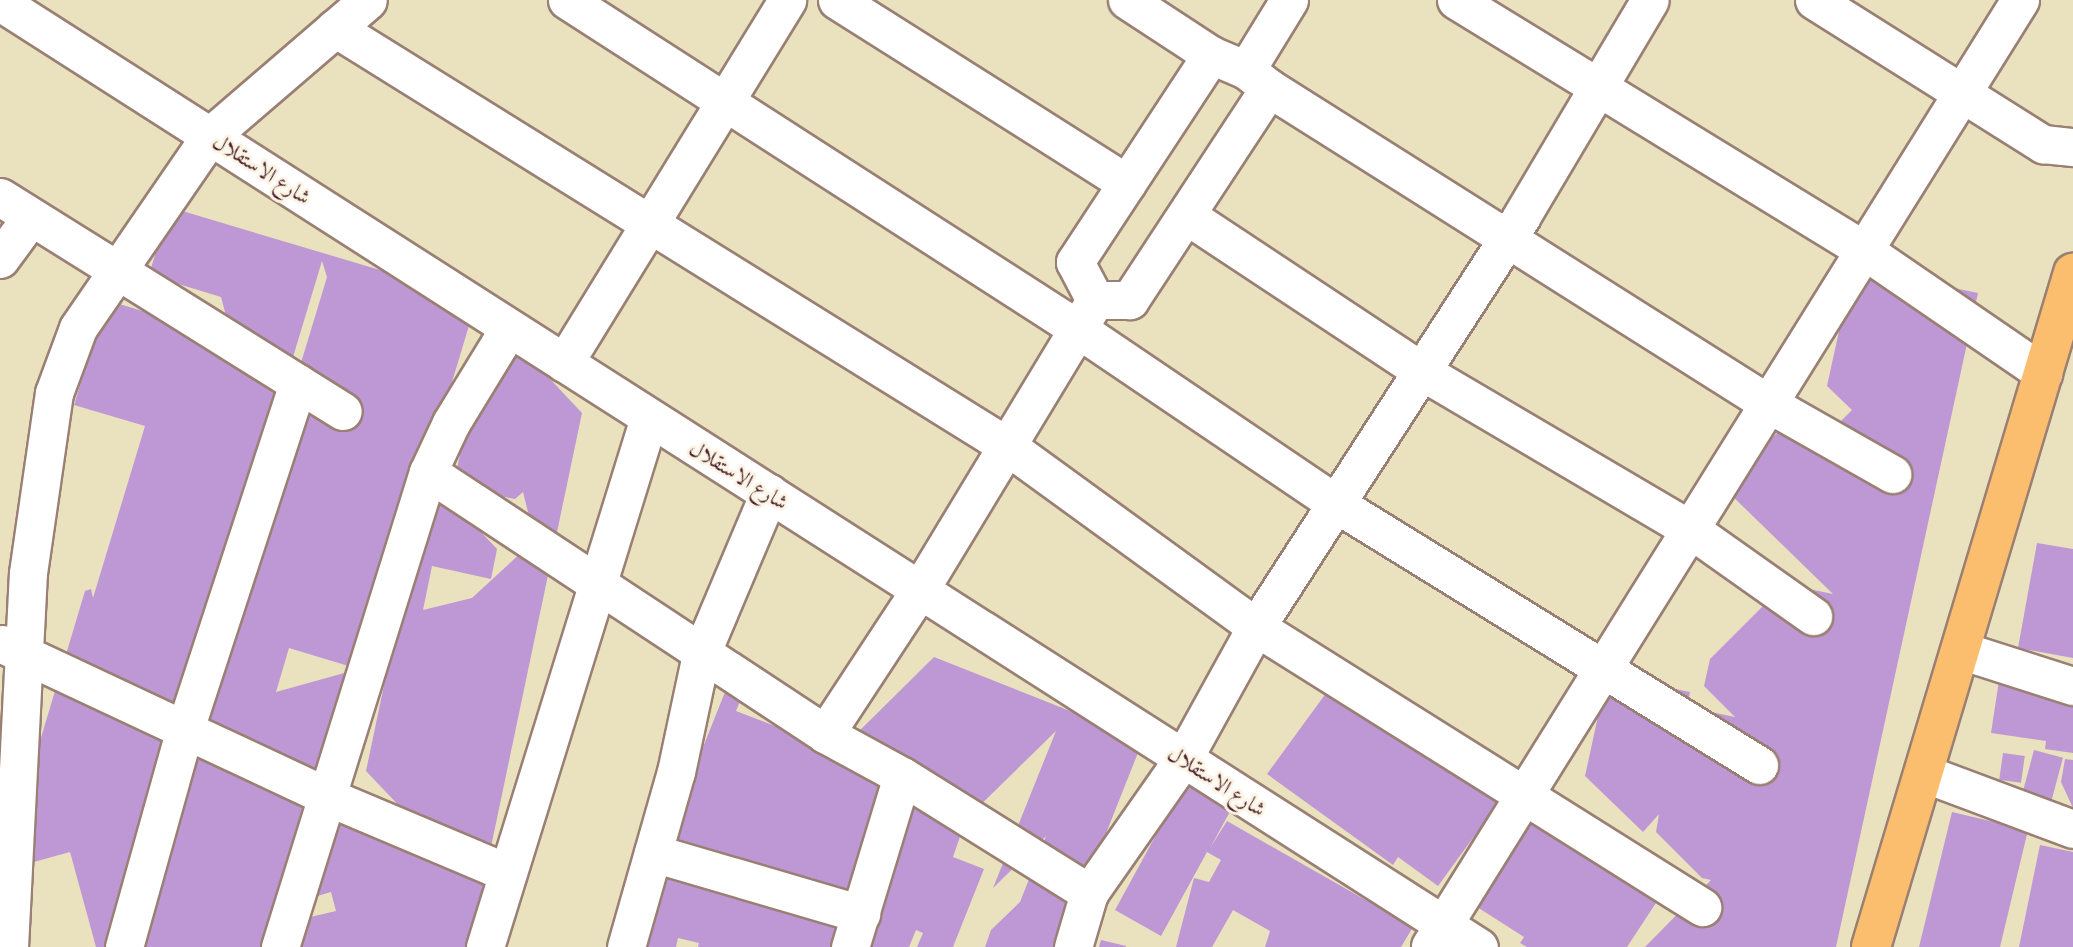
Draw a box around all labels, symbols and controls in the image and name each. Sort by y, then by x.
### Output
street label: شارع الاستقلال [209,128,315,210]
street label: شارع الاستقلال [685,435,793,515]
street label: شارع الاستقلال [1164,740,1270,822]

